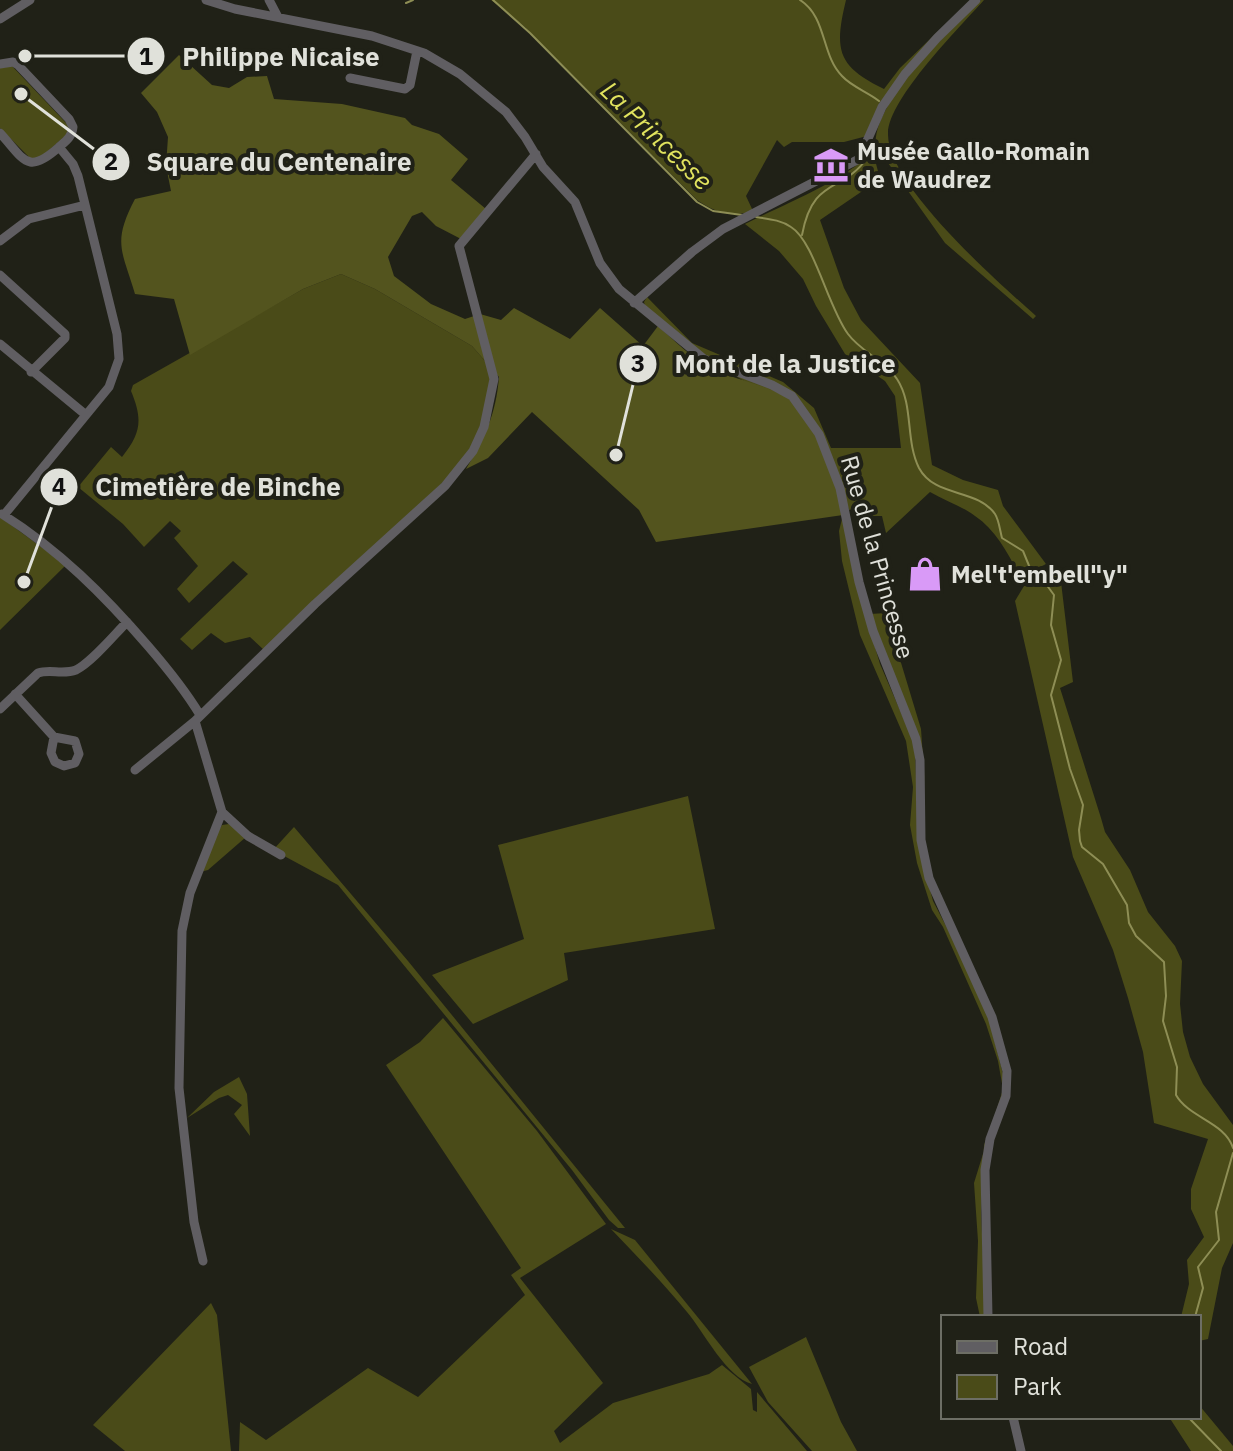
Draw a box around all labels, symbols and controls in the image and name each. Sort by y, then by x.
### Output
callout: Philippe Nicaise [126,31,395,81]
text: Philippe Nicaise [182,39,380,73]
text: 1 [139,40,153,72]
water label: La Princesse [594,73,720,197]
place label: Musée Gallo-Romain de Waudrez [857,135,1090,195]
callout: Square du Centenaire [91,137,428,187]
text: Square du Centenaire [146,144,412,178]
text: 2 [104,145,118,177]
museum icon: Musée Gallo-Romain de Waudrez [812,146,850,184]
callout: Mont de la Justice [618,339,911,389]
text: Mont de la Justice [674,346,896,380]
text: 3 [631,347,645,379]
street label: Rue de la Princesse [834,452,922,662]
callout: Cimetière de Binche [39,462,357,512]
text: Cimetière de Binche [95,469,341,503]
text: 4 [52,470,66,502]
shop icon: Mel't'embell"y" [906,555,944,593]
place label: Mel't'embell"y" [951,558,1128,590]
legend [941,1315,1201,1419]
text: Road [1013,1330,1068,1362]
text: Park [1013,1370,1062,1402]

